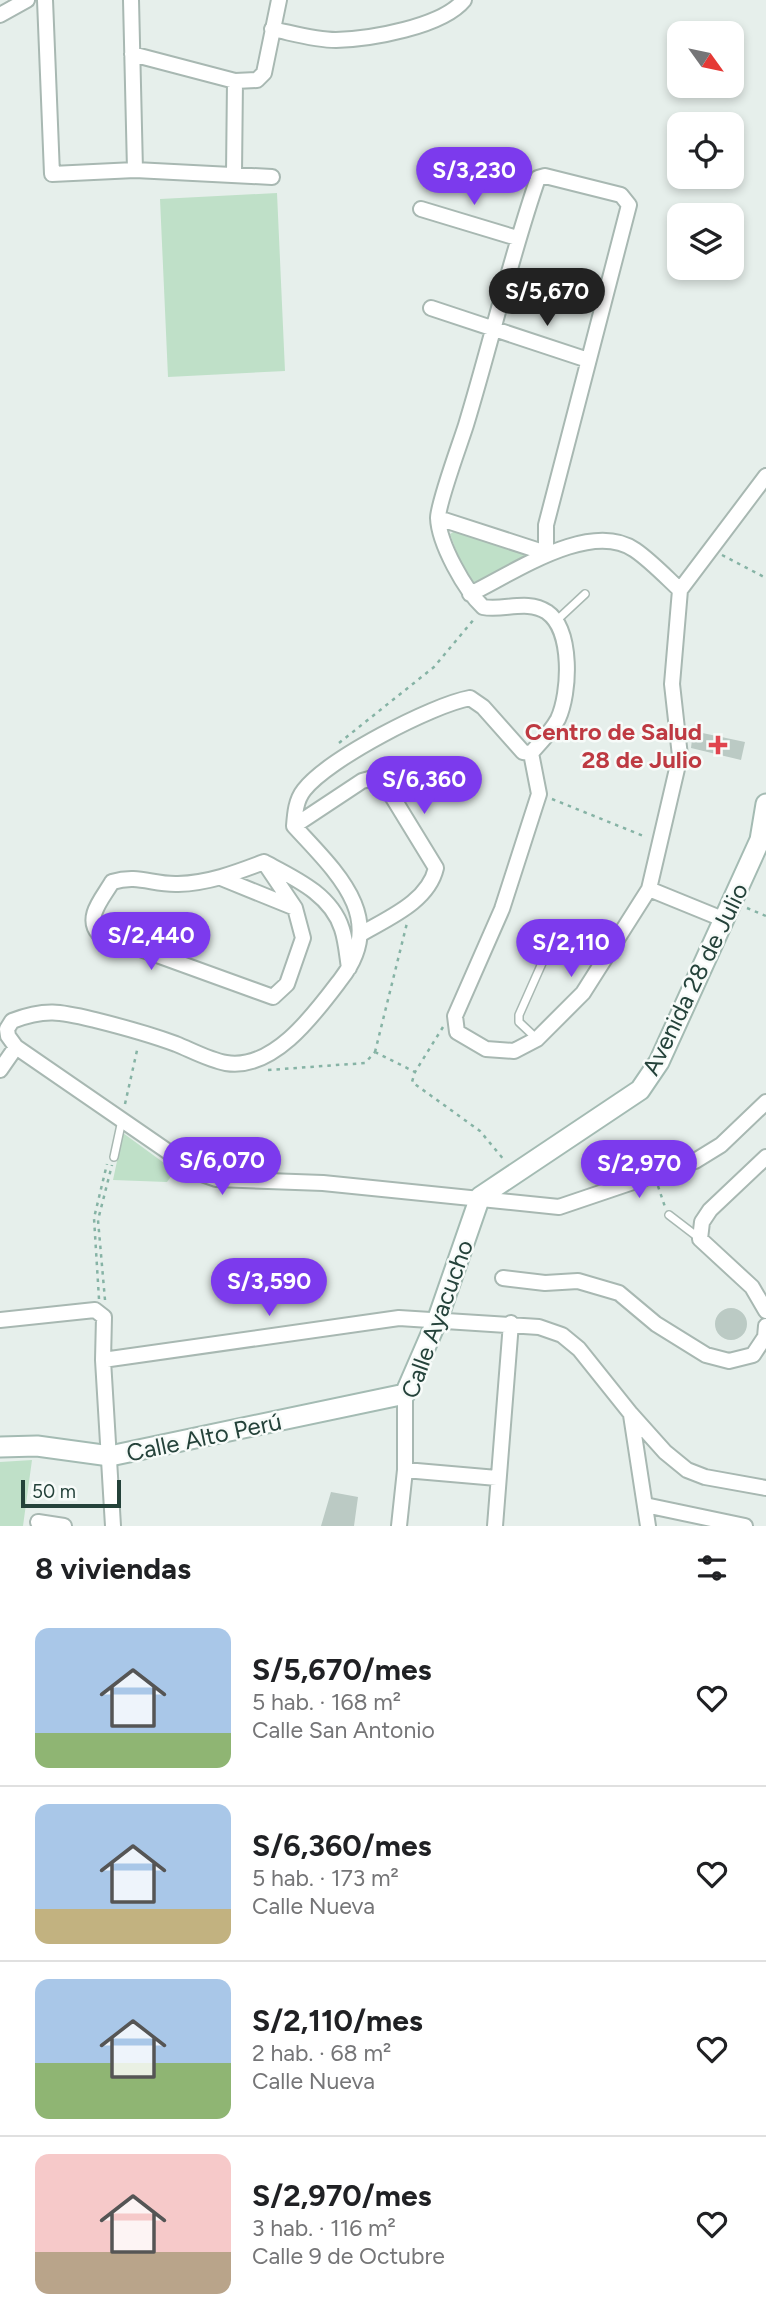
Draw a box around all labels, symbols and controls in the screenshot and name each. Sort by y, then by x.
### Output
north arrow [667,21,744,98]
map controls [667,21,744,280]
button: locate [667,112,744,189]
pin: S/3,230 [409,148,539,207]
text: S/3,230 [432,156,516,184]
button: layers [667,203,744,280]
pin: S/5,670 [482,268,612,328]
text: S/5,670 [505,277,589,305]
place label: Centro de Salud 28 de Julio [525,717,702,774]
marker: Centro de Salud 28 de Julio [708,735,728,755]
pin: S/6,360 [359,756,489,816]
text: S/6,360 [382,765,466,793]
street label: Avenida 28 de Julio [636,878,754,1080]
pin: S/2,440 [86,912,216,972]
pin: S/2,110 [506,920,636,979]
text: S/2,440 [107,921,195,949]
text: S/2,110 [532,928,610,956]
pin: S/6,070 [157,1138,287,1197]
pin: S/2,970 [574,1140,704,1200]
text: S/6,070 [179,1146,265,1174]
text: S/2,970 [597,1149,681,1177]
street label: Calle Ayacucho [395,1236,479,1402]
pin: S/3,590 [204,1258,334,1318]
text: S/3,590 [227,1267,311,1295]
street label: Calle Alto Perú [124,1406,284,1468]
scale bar [21,1477,121,1509]
text: 50 m [32,1480,76,1503]
icon: filters [693,1549,731,1587]
text: 8 viviendas [35,1550,191,1587]
text: S/5,670/mes [252,1651,432,1688]
icon: home [91,1656,175,1740]
icon: heart [693,1679,731,1717]
text: 5 hab. · 168 m² [252,1688,401,1716]
text: Calle San Antonio [252,1716,435,1744]
text: S/6,360/mes [252,1827,432,1864]
icon: home [91,1832,175,1916]
icon: heart [693,1855,731,1893]
text: 5 hab. · 173 m² [252,1864,399,1892]
text: Calle Nueva [252,1892,375,1920]
text: S/2,110/mes [252,2002,423,2039]
icon: home [91,2007,175,2091]
icon: heart [693,2030,731,2068]
text: 2 hab. · 68 m² [252,2039,391,2067]
text: Calle Nueva [252,2067,375,2095]
text: S/2,970/mes [252,2177,432,2214]
icon: home [91,2182,175,2266]
icon: heart [693,2205,731,2243]
text: 3 hab. · 116 m² [252,2214,396,2242]
text: Calle 9 de Octubre [252,2242,445,2270]

